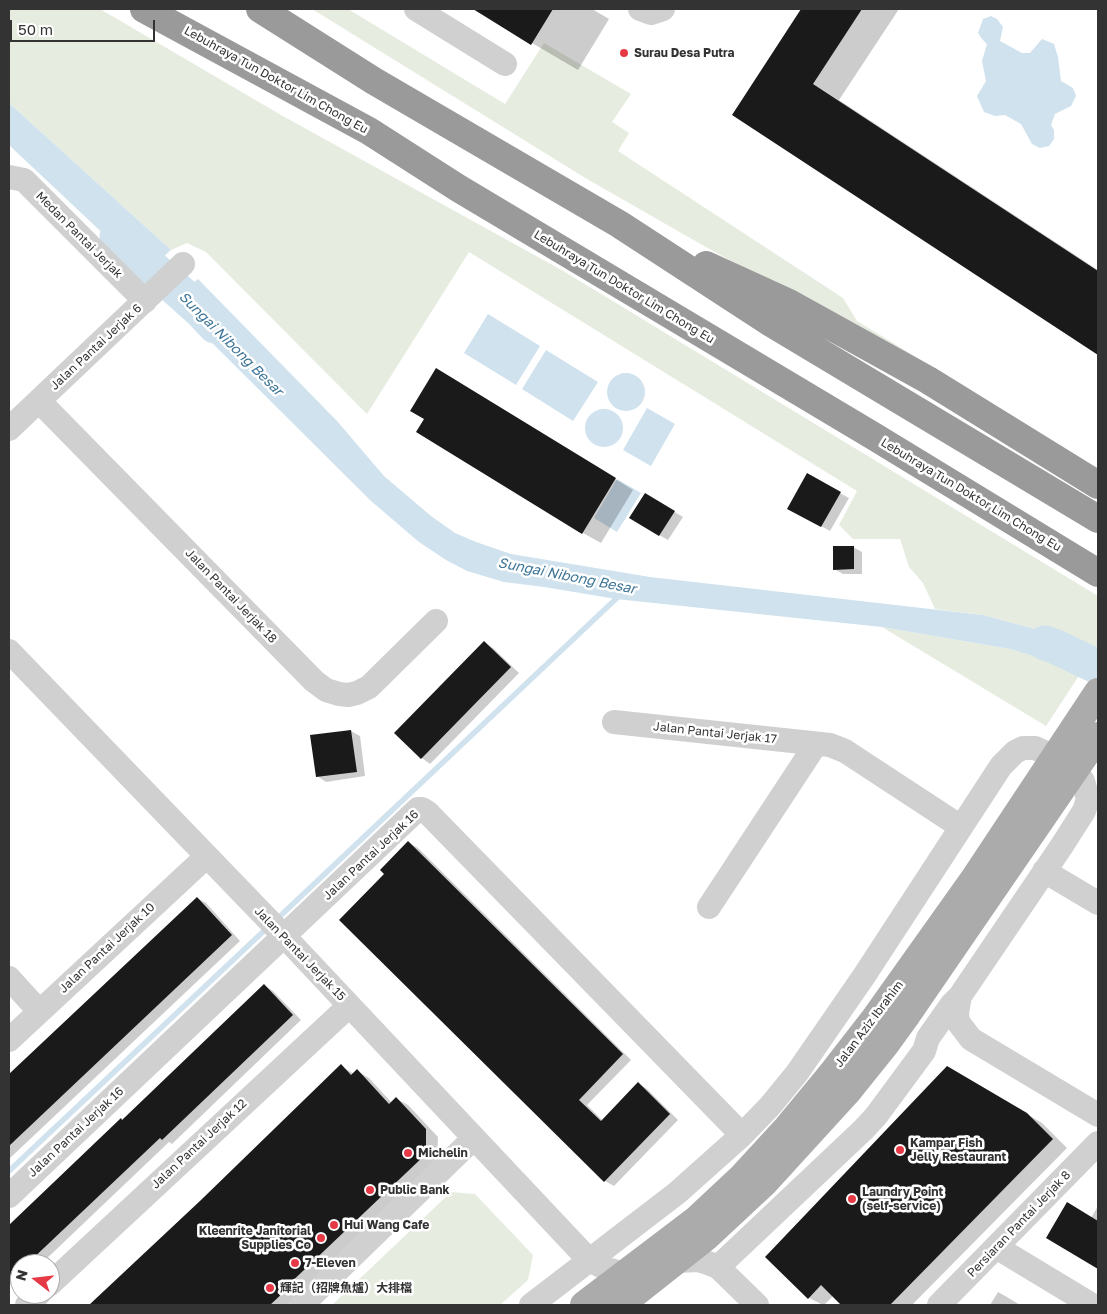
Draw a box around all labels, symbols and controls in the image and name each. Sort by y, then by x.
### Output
scale bar [12,10,158,42]
text: 50 m [18,20,53,38]
street label: Lebuhraya Tun Doktor Lim Chong Eu [182,23,370,137]
place label: Surau Desa Putra [634,46,735,60]
marker: Surau Desa Putra [618,47,630,59]
street label: Medan Pantai Jerjak [33,189,125,281]
street label: Lebuhraya Tun Doktor Lim Chong Eu [531,227,717,347]
water label: Sungai Nibong Besar [175,288,287,400]
street label: Jalan Pantai Jerjak 6 [47,301,145,393]
street label: Lebuhraya Tun Doktor Lim Chong Eu [878,435,1064,555]
street label: Jalan Pantai Jerjak 18 [182,546,280,646]
water label: Sungai Nibong Besar [497,554,637,598]
street label: Jalan Pantai Jerjak 17 [652,719,778,747]
street label: Jalan Pantai Jerjak 16 [320,807,422,903]
street label: Jalan Pantai Jerjak 10 [56,900,158,996]
street label: Jalan Pantai Jerjak 15 [251,904,349,1004]
street label: Jalan Aziz Ibrahim [832,978,906,1070]
street label: Jalan Pantai Jerjak 16 [25,1084,127,1180]
street label: Jalan Pantai Jerjak 12 [148,1096,250,1192]
place label: Kampar Fish Jelly Restaurant [910,1136,1006,1164]
marker: Kampar Fish Jelly Restaurant [894,1144,906,1156]
place label: Michelin [418,1146,468,1160]
marker: Michelin [402,1147,414,1159]
street label: Persiaran Pantai Jerjak 8 [964,1168,1074,1280]
place label: Public Bank [380,1183,449,1197]
marker: Public Bank [364,1184,376,1196]
place label: Laundry Point (self-service) [862,1185,943,1213]
marker: Laundry Point (self-service) [846,1193,858,1205]
place label: Hui Wang Cafe [344,1218,429,1232]
marker: Hui Wang Cafe [328,1219,340,1231]
place label: Kleenrite Janitorial Supplies Co [199,1224,311,1252]
marker: Kleenrite Janitorial Supplies Co [315,1232,327,1244]
north arrow [10,1254,60,1304]
place label: 7-Eleven [305,1256,356,1270]
marker: 7-Eleven [289,1257,301,1269]
text: N [11,1268,31,1282]
place label: 輝記（招牌魚爐）大排檔 [280,1281,412,1295]
marker: 輝記（招牌魚爐）大排檔 [264,1282,276,1294]

